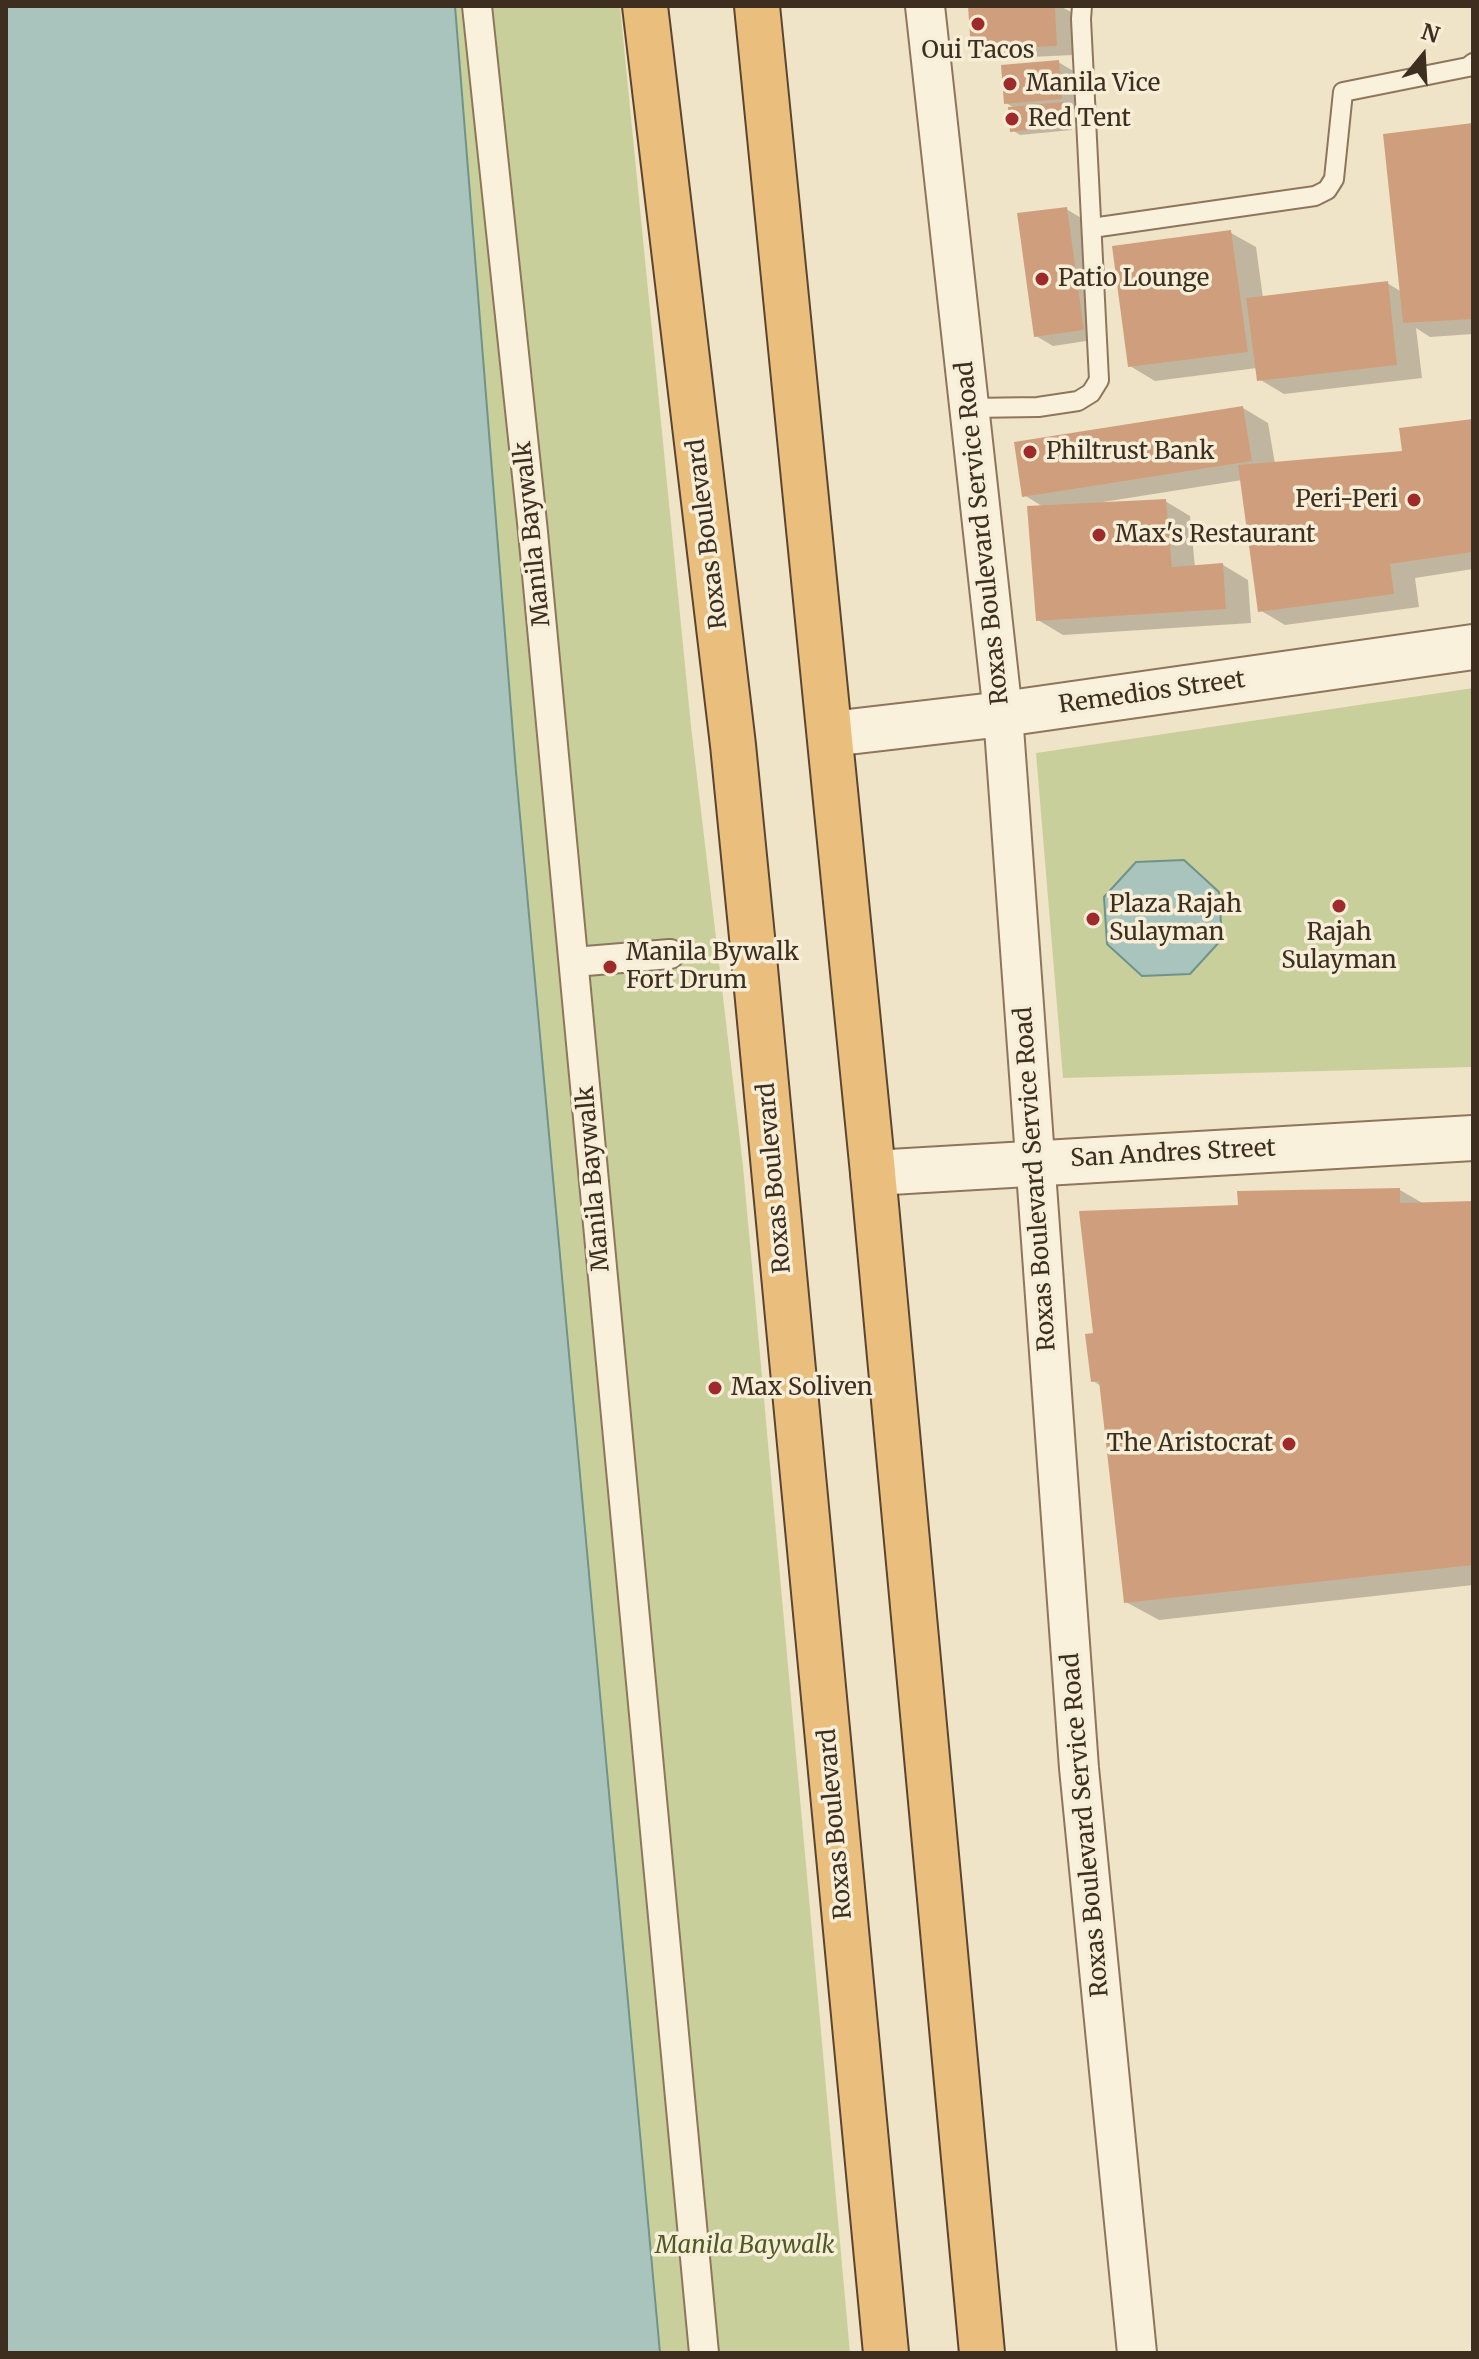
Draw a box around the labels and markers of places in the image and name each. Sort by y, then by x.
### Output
marker: Oui Tacos [969,15,987,33]
place label: Oui Tacos [922,37,1034,65]
place label: Manila Vice [1026,70,1160,98]
marker: Manila Vice [1001,75,1019,93]
place label: Red Tent [1028,105,1131,133]
marker: Red Tent [1003,110,1021,128]
place label: Patio Lounge [1058,265,1209,293]
marker: Patio Lounge [1033,270,1051,288]
place label: Philtrust Bank [1046,438,1215,466]
marker: Philtrust Bank [1021,443,1039,461]
place label: Peri-Peri [1295,486,1398,514]
marker: Peri-Peri [1405,491,1423,509]
place label: Max's Restaurant [1115,521,1315,549]
marker: Max's Restaurant [1090,526,1108,544]
place label: Plaza Rajah Sulayman [1109,891,1242,947]
marker: Rajah Sulayman [1330,897,1348,915]
marker: Plaza Rajah Sulayman [1084,910,1102,928]
place label: Rajah Sulayman [1281,919,1397,975]
place label: Manila Bywalk Fort Drum [626,939,799,995]
marker: Manila Bywalk Fort Drum [601,958,619,976]
place label: Max Soliven [731,1374,873,1402]
marker: Max Soliven [706,1379,724,1397]
place label: The Aristocrat [1107,1430,1273,1458]
marker: The Aristocrat [1280,1435,1298,1453]

